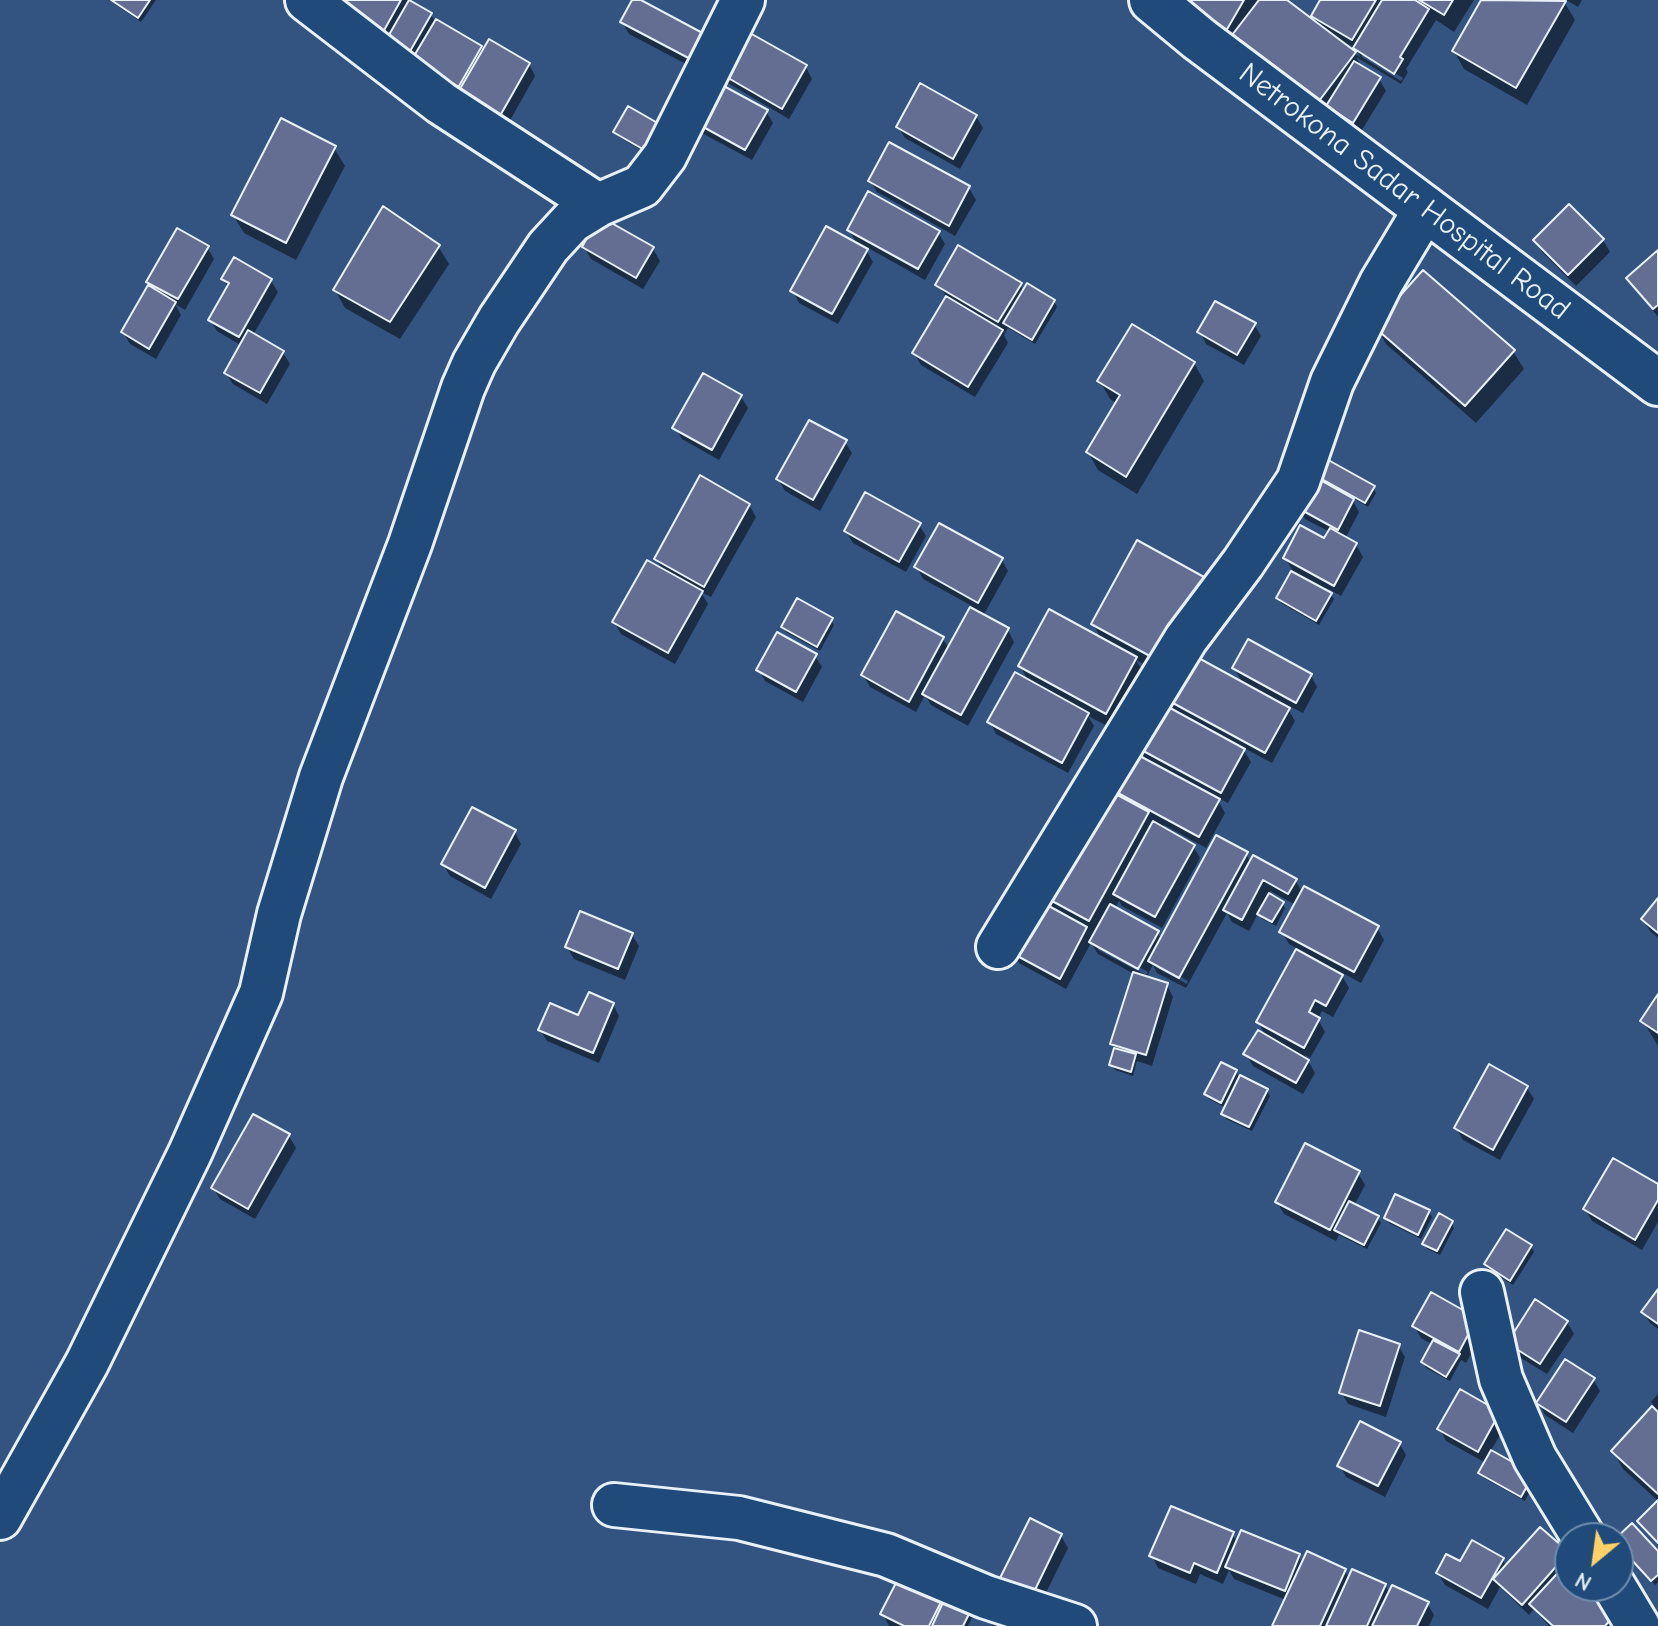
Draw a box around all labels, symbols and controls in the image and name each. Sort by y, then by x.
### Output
street label: Netrokona Sadar Hospital Road [1231,56,1577,328]
north arrow [1554,1522,1634,1602]
text: N [1571,1566,1596,1596]

